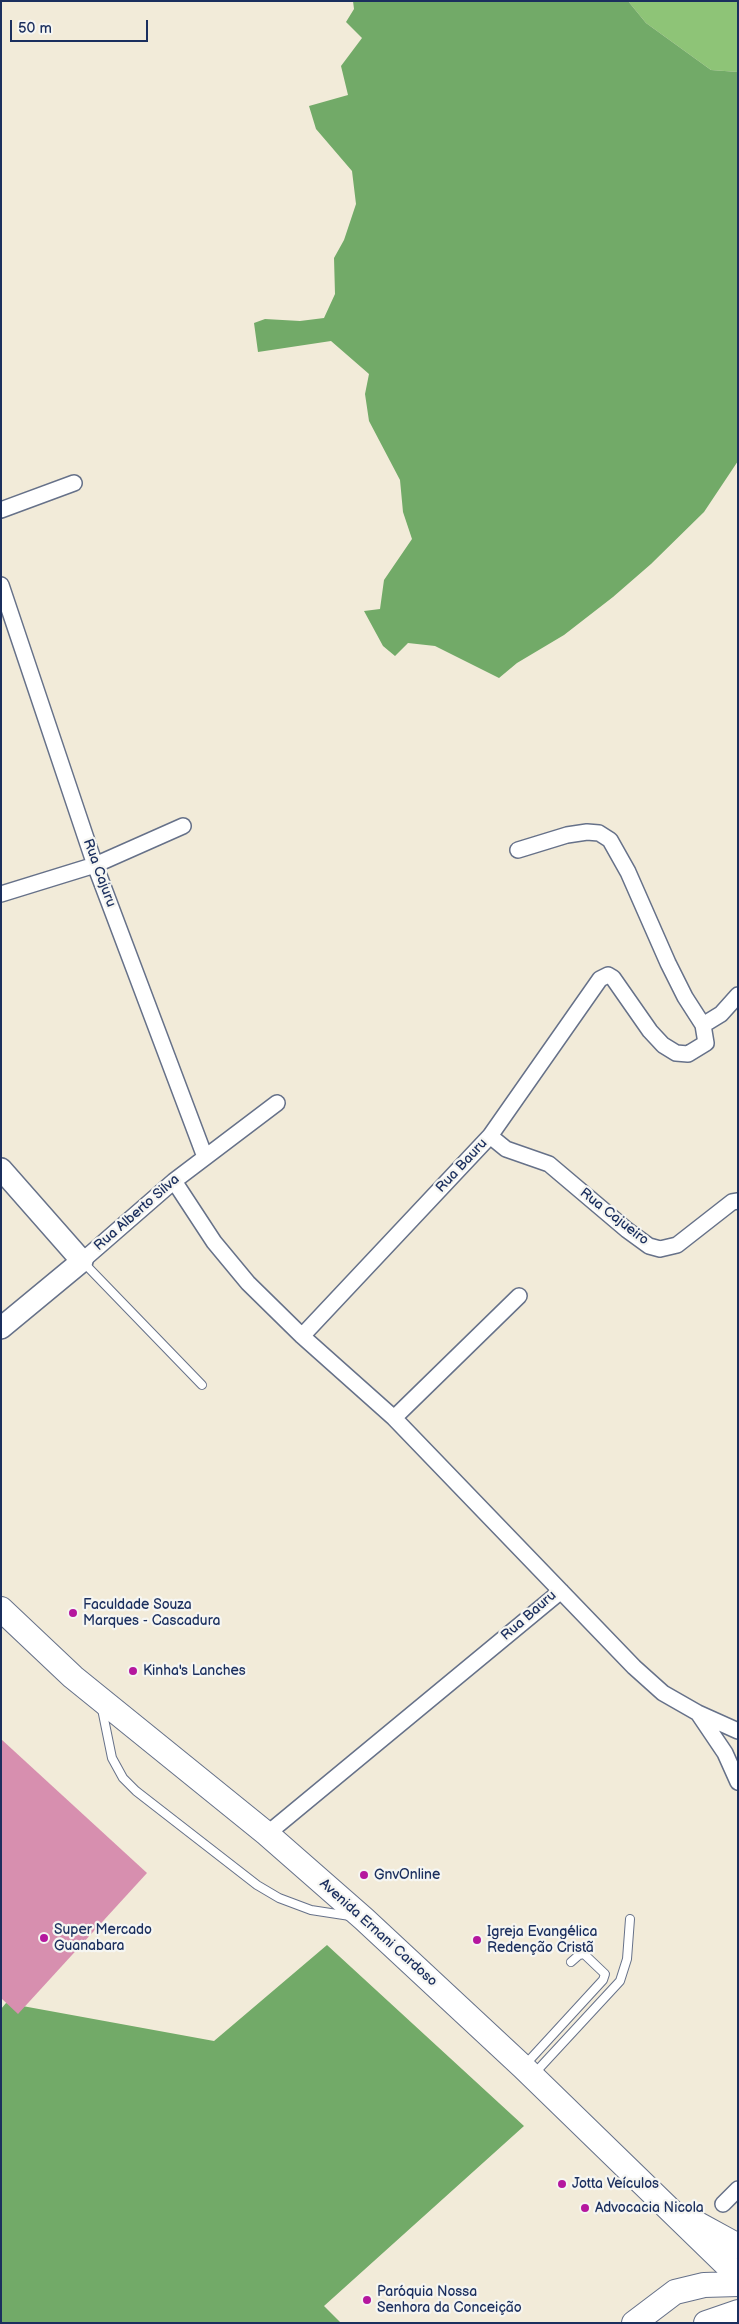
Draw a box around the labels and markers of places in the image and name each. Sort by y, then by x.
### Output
place label: Faculdade Souza Marques - Cascadura [83,1597,220,1630]
marker: Faculdade Souza Marques - Cascadura [67,1607,79,1619]
place label: Kinha's Lanches [143,1663,246,1679]
marker: Kinha's Lanches [127,1665,139,1677]
place label: GnvOnline [374,1867,440,1883]
marker: GnvOnline [358,1869,370,1881]
place label: Super Mercado Guanabara [54,1922,152,1954]
place label: Igreja Evangélica Redenção Cristã [487,1924,597,1956]
marker: Super Mercado Guanabara [38,1932,50,1944]
marker: Igreja Evangélica Redenção Cristã [471,1934,483,1946]
place label: Jotta Veículos [572,2176,659,2192]
marker: Jotta Veículos [556,2178,568,2190]
place label: Advocacia Nicola [595,2200,704,2216]
marker: Advocacia Nicola [579,2202,591,2214]
place label: Paróquia Nossa Senhora da Conceição [377,2284,522,2316]
marker: Paróquia Nossa Senhora da Conceição [361,2294,373,2306]

